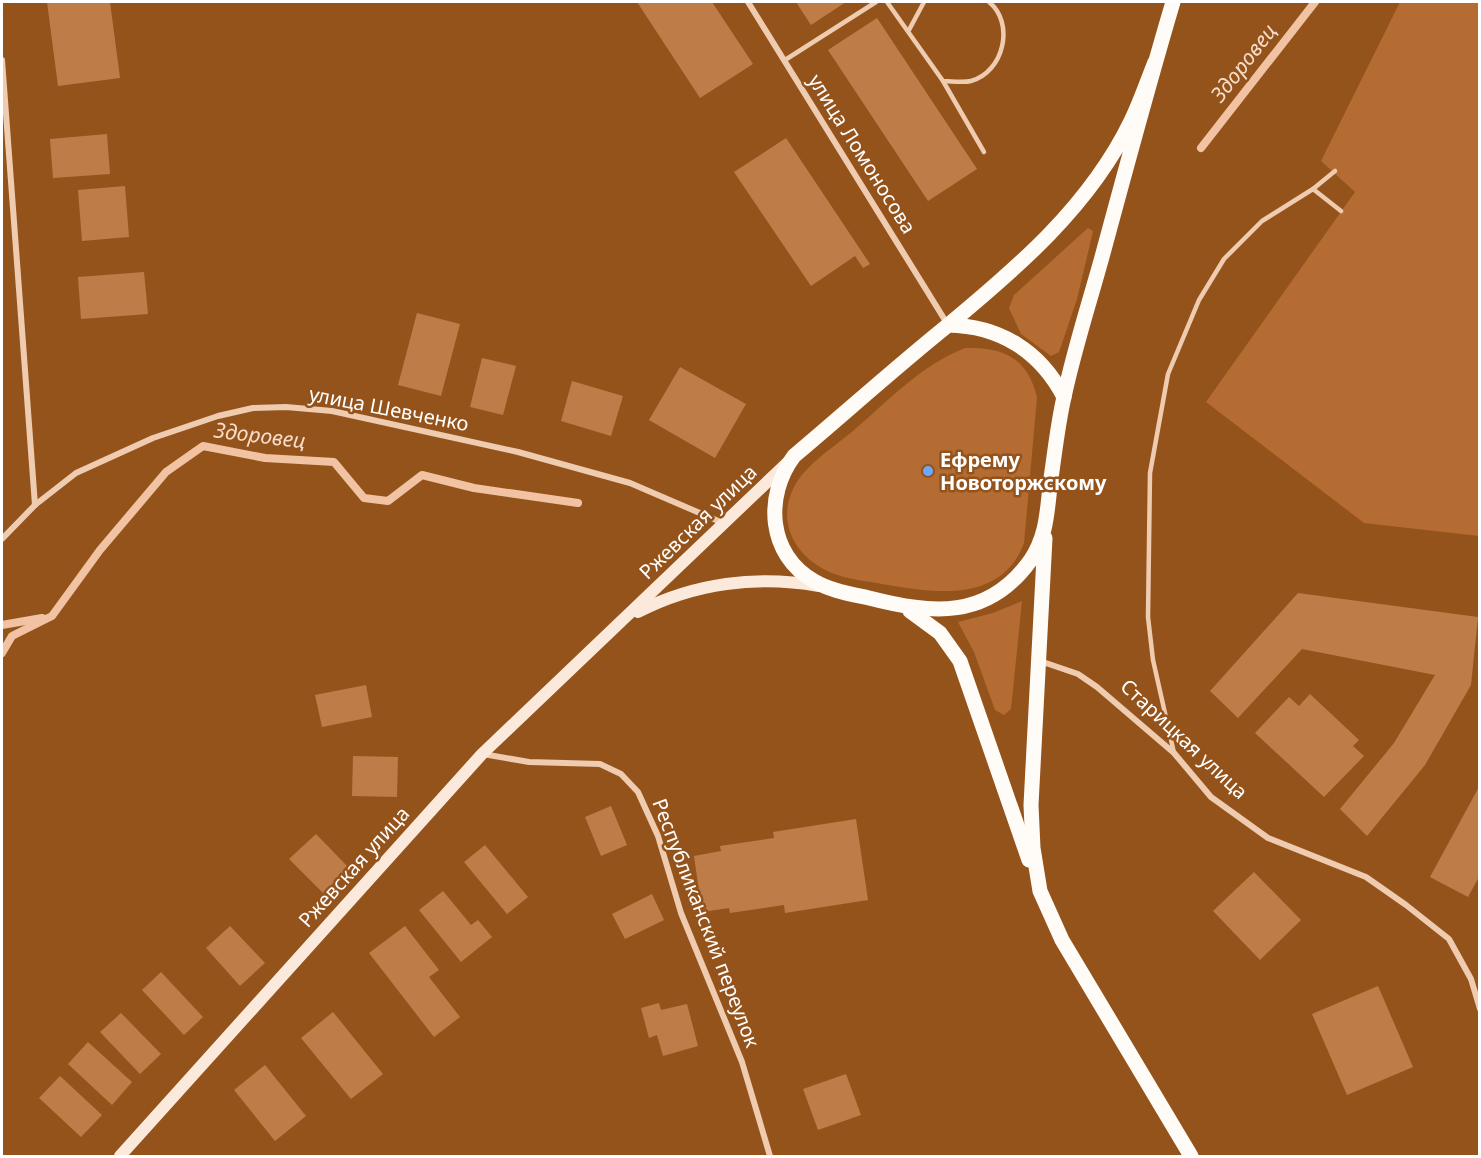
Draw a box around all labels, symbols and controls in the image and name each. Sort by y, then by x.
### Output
water label: Здоровец [1203,18,1283,108]
street label: улица Ломоносова [802,69,922,239]
street label: улица Шевченко [307,380,471,437]
water label: Здоровец [212,415,307,454]
place label: Ефрему Новоторжскому [940,446,1107,496]
street label: Ржевская улица [633,459,762,585]
marker: Ефрему Новоторжскому [921,464,935,478]
street label: Старицкая улица [1115,673,1254,805]
street label: Республиканский переулок [646,795,767,1051]
street label: Ржевская улица [292,800,415,933]

